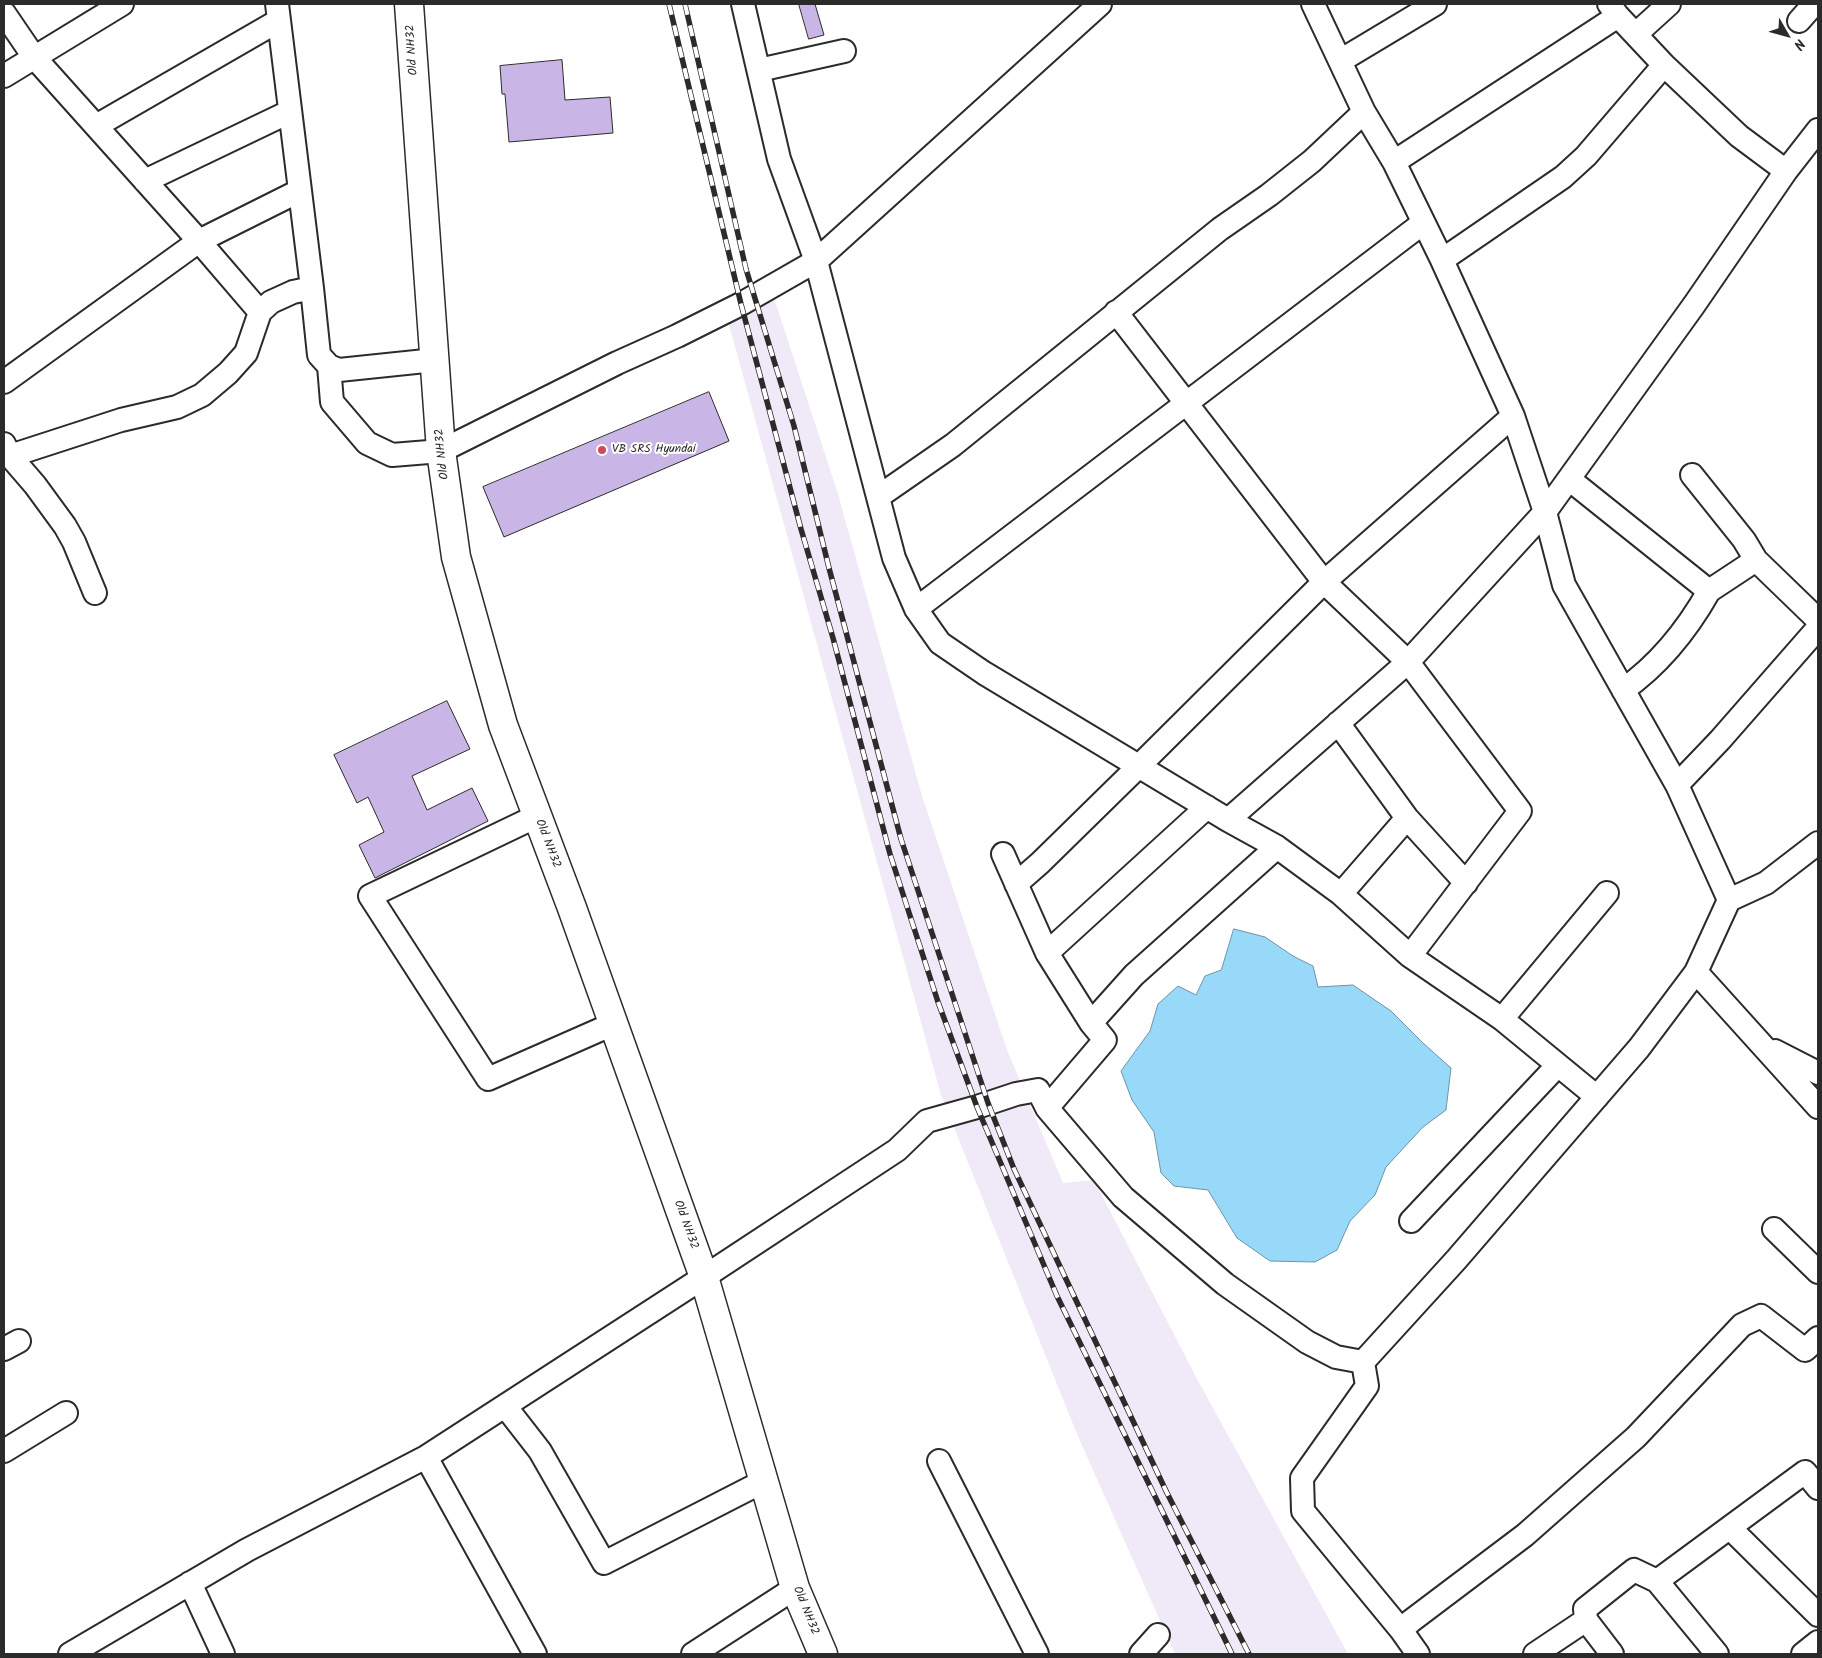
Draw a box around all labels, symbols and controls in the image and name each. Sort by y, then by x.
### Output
north arrow [1762,10,1812,60]
street label: Old NH32 [404,24,422,76]
text: N [1787,34,1810,54]
street label: Old NH32 [433,428,453,480]
place label: VB SRS Hyundai [612,443,696,457]
marker: VB SRS Hyundai [596,444,608,456]
street label: Old NH32 [531,818,563,870]
street label: Old NH32 [669,1199,701,1251]
street label: Old NH32 [789,1585,821,1637]

